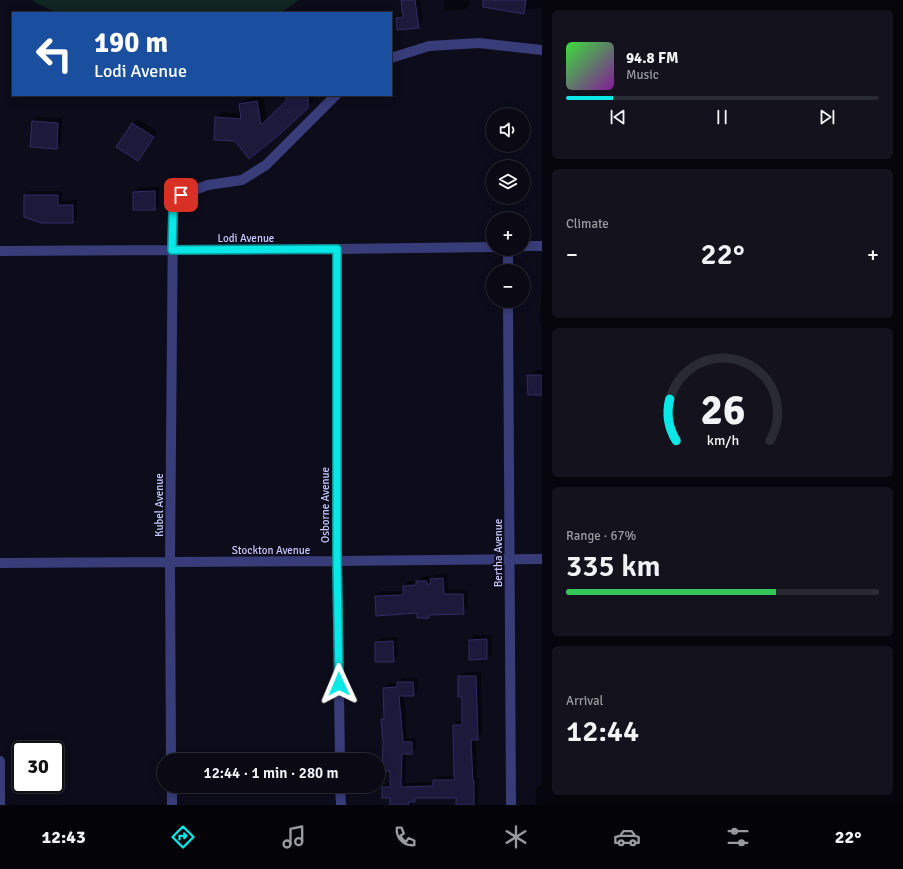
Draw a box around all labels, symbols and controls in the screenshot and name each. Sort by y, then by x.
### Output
text: 190 m [94,26,168,60]
icon: left [28,28,80,80]
text: 94.8 FM [626,49,678,67]
text: Lodi Avenue [94,60,187,82]
text: Music [626,67,659,83]
icon: previous [607,106,629,128]
icon: pause [711,106,733,128]
icon: next [816,106,838,128]
map controls [486,108,530,308]
button: sound [486,108,530,152]
button: layers [486,160,530,204]
pin [164,178,198,212]
icon: arrive [170,184,192,206]
button: + [486,212,530,256]
text: Climate [566,216,609,232]
street label: Lodi Avenue [218,232,274,245]
text: 22° [701,236,744,273]
text: − [566,241,578,268]
text: + [867,241,879,268]
button: − [486,264,530,308]
text: 26 [700,384,745,435]
text: km/h [706,431,739,448]
street label: Osborne Avenue [319,467,332,543]
street label: Kubel Avenue [153,473,166,537]
street label: Bertha Avenue [492,519,505,587]
text: Range · 67% [566,528,636,544]
street label: Stockton Avenue [232,544,310,557]
text: 335 km [566,548,661,585]
position arrow [318,663,360,705]
text: Arrival [566,693,603,709]
text: 12:44 [566,713,639,750]
speed limit sign: 30 [12,741,64,793]
text: 12:44 · 1 min · 280 m [204,764,338,782]
icon: directions [169,823,197,851]
icon: music [280,823,308,851]
icon: phone [391,823,419,851]
icon: climate [502,823,530,851]
icon: car [613,823,641,851]
icon: filters [724,823,752,851]
text: 12:43 [42,826,86,848]
text: 22° [835,826,861,848]

